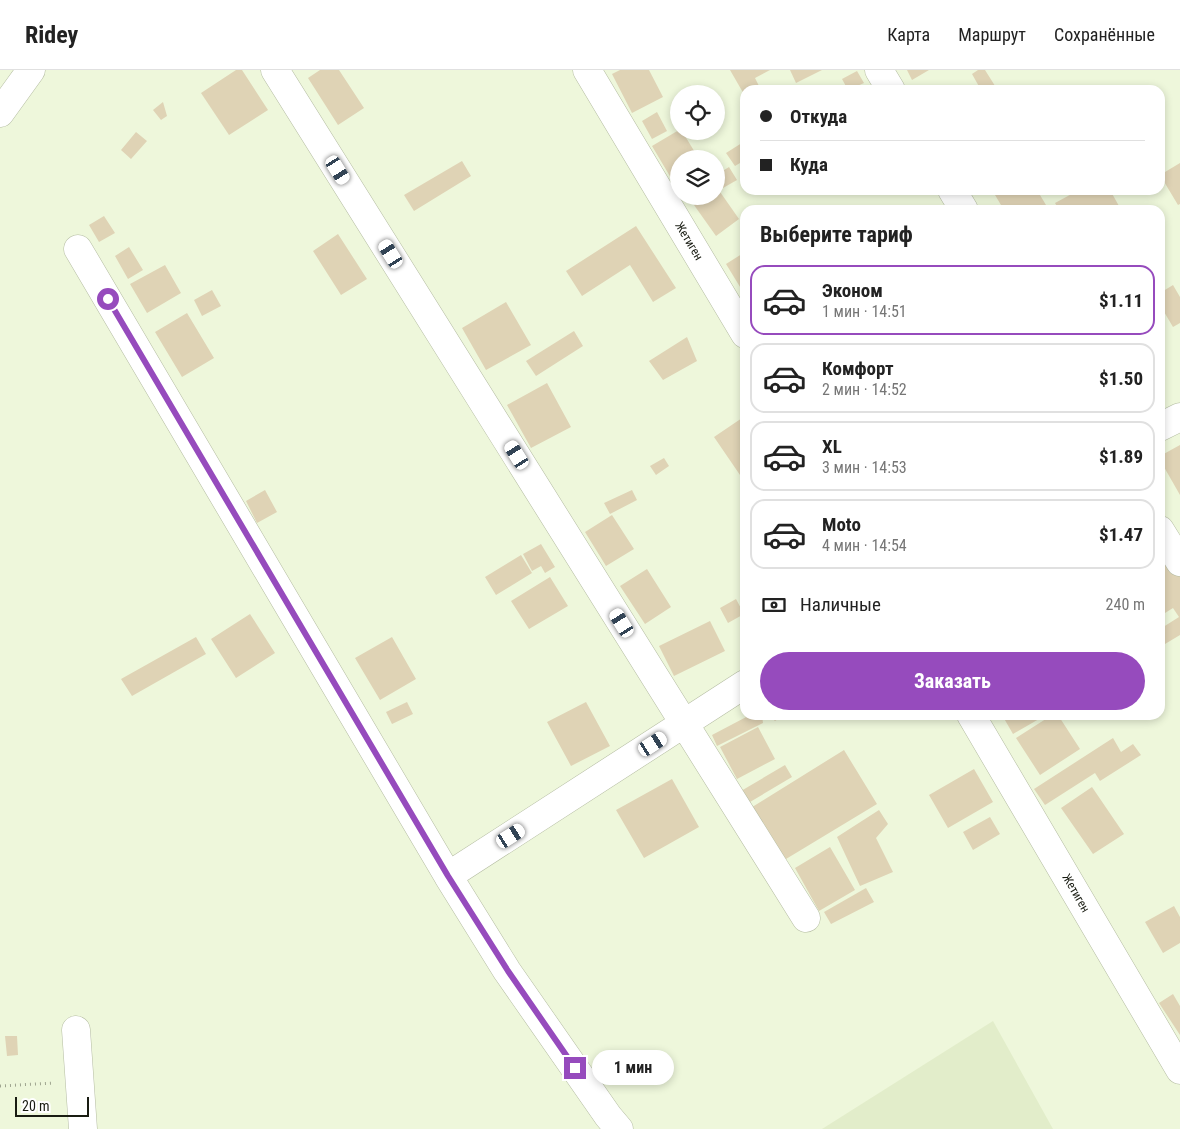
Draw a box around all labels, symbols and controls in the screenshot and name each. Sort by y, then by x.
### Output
text: Ridey [25,21,78,49]
text: Карта [887,24,930,45]
text: Маршрут [958,24,1026,45]
text: Сохранённые [1054,24,1155,45]
map controls [670,85,725,205]
button: locate [670,85,725,140]
text: Откуда [790,105,847,128]
button: layers [670,150,725,205]
car [323,153,352,187]
text: Куда [790,153,828,176]
street label: Жетиген [672,219,706,263]
text: Выберите тариф [760,222,913,247]
car [376,237,405,271]
icon: car [762,278,807,323]
text: Эконом [822,279,883,302]
route start [97,288,119,310]
text: $1.11 [1099,289,1143,312]
text: 1 мин · 14:51 [822,302,907,321]
icon: car [762,356,807,401]
text: Комфорт [822,357,894,380]
text: $1.50 [1099,367,1143,390]
text: 2 мин · 14:52 [822,380,907,399]
icon: car [762,434,807,479]
text: XL [822,435,842,458]
car [502,438,531,472]
text: $1.89 [1099,445,1143,468]
text: 3 мин · 14:53 [822,458,907,477]
icon: car [762,512,807,557]
text: Moto [822,513,861,536]
text: $1.47 [1099,523,1143,546]
text: 4 мин · 14:54 [822,536,907,555]
icon: cash [760,591,788,619]
text: Наличные [800,593,881,616]
text: 240 m [1106,595,1145,614]
car [607,606,636,640]
button: Заказать [760,652,1145,710]
car [636,730,669,758]
car [494,822,527,850]
street label: Жетиген [1059,871,1093,915]
callout: 1 мин [592,1050,675,1086]
route end [564,1057,586,1079]
text: 1 мин [614,1058,652,1077]
scale bar [15,1094,89,1117]
text: 20 m [22,1098,50,1114]

